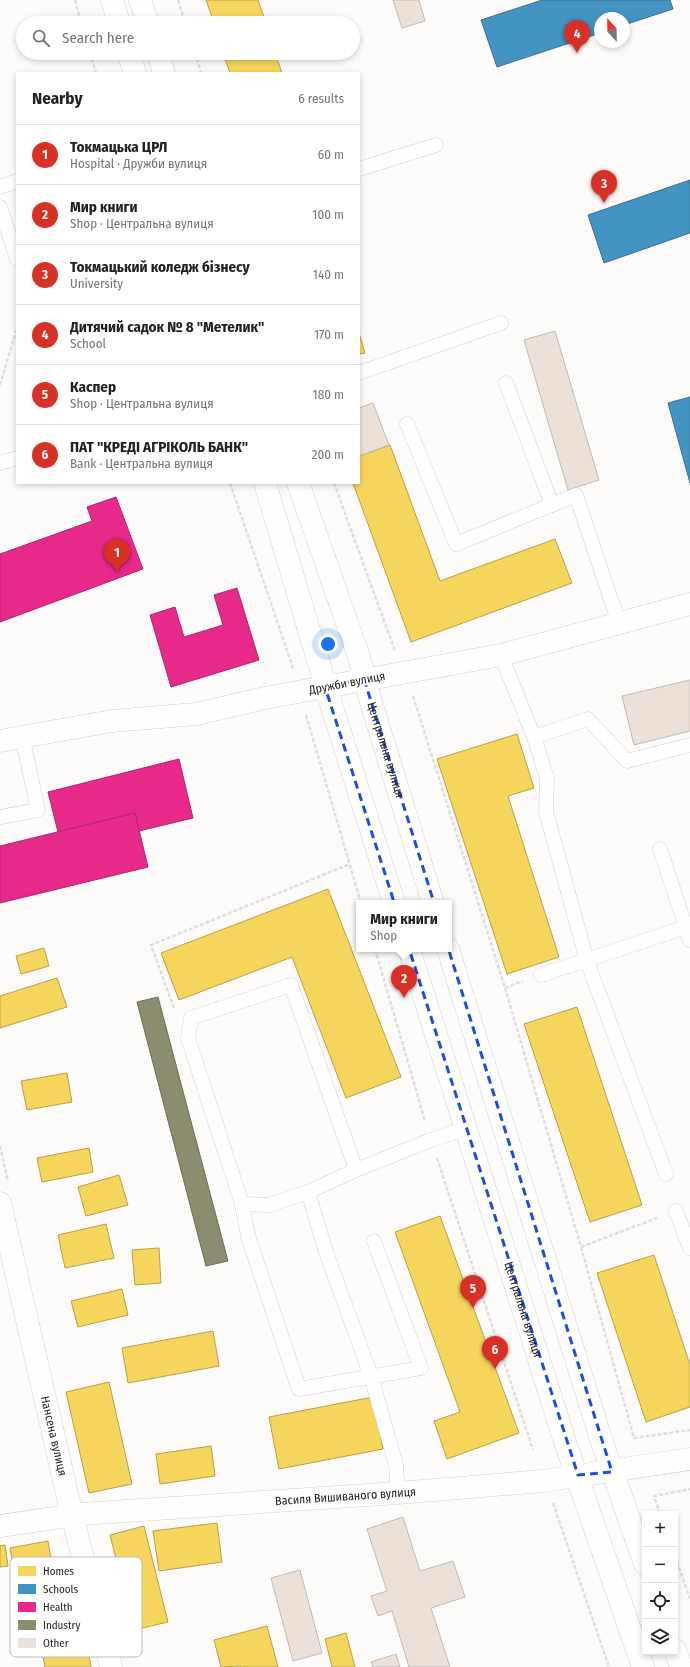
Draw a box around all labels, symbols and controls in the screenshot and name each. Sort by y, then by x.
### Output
north arrow [594,12,630,48]
search box [16,16,360,60]
pin: 4 [564,20,590,53]
icon: search [30,27,52,49]
text: Search here [62,29,134,47]
text: Nearby [32,88,83,109]
text: 6 results [298,91,344,106]
text: Токмацька ЦРЛ [70,138,167,156]
text: 1 [42,147,48,162]
text: 60 m [318,147,344,162]
text: Hospital · Дружби вулиця [70,156,207,171]
pin: 3 [591,170,617,203]
text: Мир книги [70,198,138,216]
text: 2 [42,207,48,222]
text: 100 m [312,207,344,222]
text: Shop · Центральна вулиця [70,216,214,231]
text: Токмацький коледж бізнесу [70,258,250,276]
text: 3 [42,267,48,282]
text: 140 m [313,267,344,282]
text: University [70,276,123,291]
text: Дитячий садок № 8 "Метелик" [70,318,264,336]
text: 4 [42,327,48,342]
text: 170 m [314,327,344,342]
text: School [70,336,106,351]
text: Каспер [70,378,116,396]
text: 5 [42,387,48,402]
text: 180 m [313,387,344,402]
text: Shop · Центральна вулиця [70,396,214,411]
text: ПАТ "КРЕДI АГРIКОЛЬ БАНК" [70,438,248,456]
text: 6 [42,447,48,462]
text: 200 m [312,447,344,462]
text: Bank · Центральна вулиця [70,456,213,471]
pin: 1 [104,539,130,572]
your location [318,634,338,654]
street label: Дружби вулиця [307,669,386,697]
street label: Центральна вулиця [364,700,407,799]
popup [356,900,452,952]
text: Мир книги [370,910,438,928]
text: Shop [370,928,397,943]
pin: 2 [391,965,417,998]
street label: Центральна вулиця [501,1260,545,1359]
pin: 5 [460,1275,486,1308]
pin: 6 [482,1336,508,1369]
street label: Нансена вулиця [38,1395,70,1477]
street label: Василя Вишиваного вулиця [275,1485,417,1508]
map controls [642,1511,678,1655]
button: + [642,1511,678,1547]
button: − [642,1547,678,1583]
legend [10,1557,142,1657]
text: Homes [43,1565,74,1578]
text: Schools [43,1583,78,1596]
button: locate [642,1583,678,1619]
text: Health [43,1601,73,1614]
text: Industry [43,1619,80,1632]
button: layers [642,1619,678,1655]
text: Other [43,1637,69,1650]

